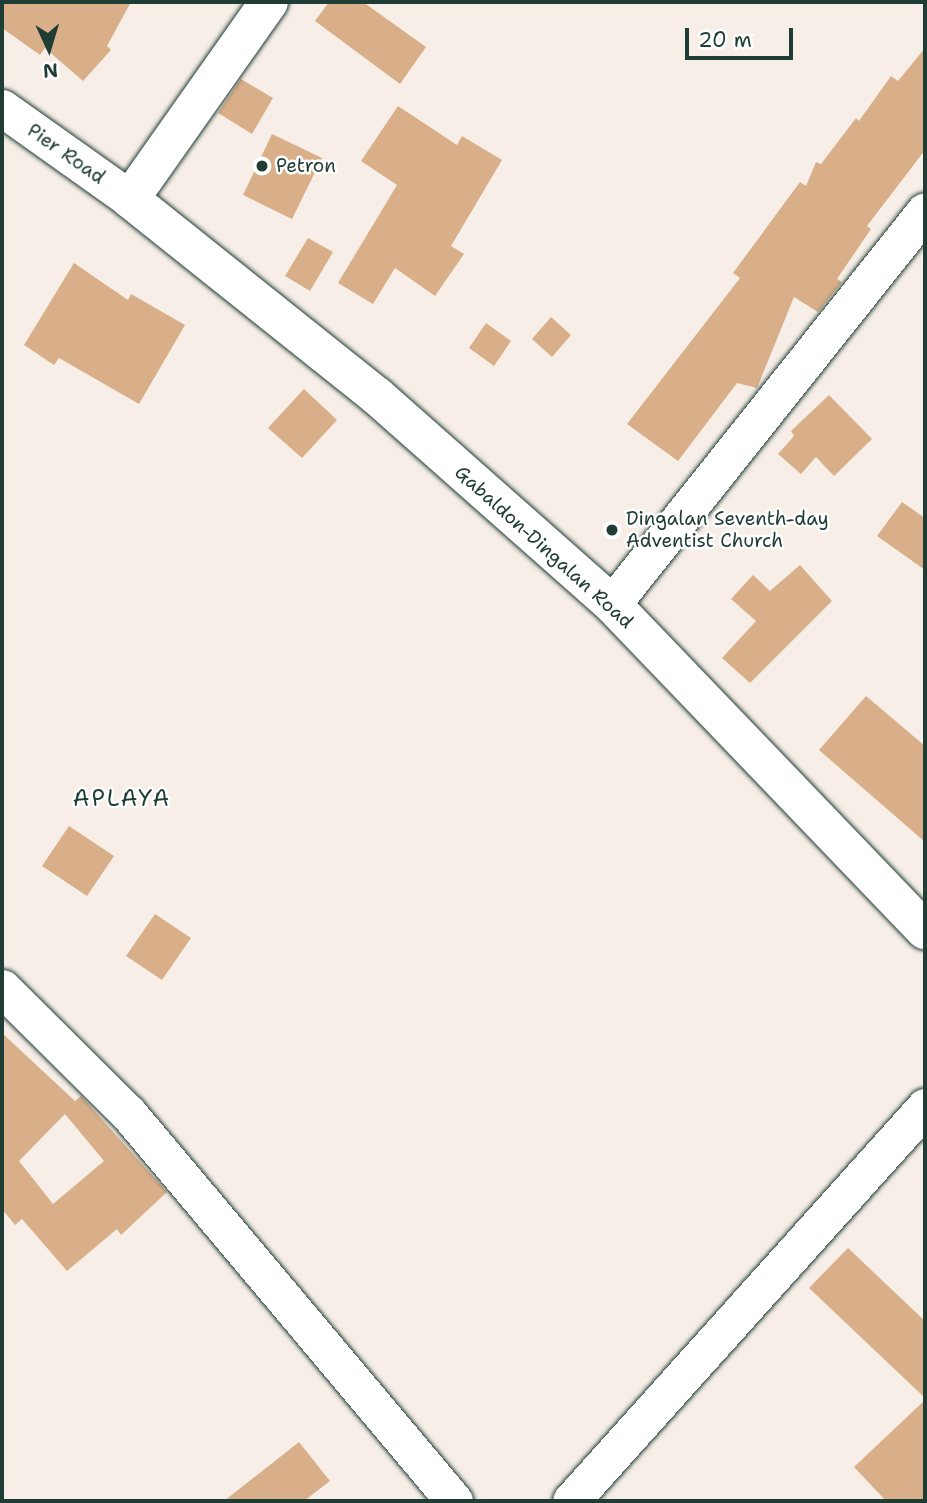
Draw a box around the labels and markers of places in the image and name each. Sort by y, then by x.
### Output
place label: Petron [276,155,336,177]
marker: Petron [254,158,270,174]
place label: Dingalan Seventh-day Adventist Church [626,508,829,552]
marker: Dingalan Seventh-day Adventist Church [604,522,620,538]

